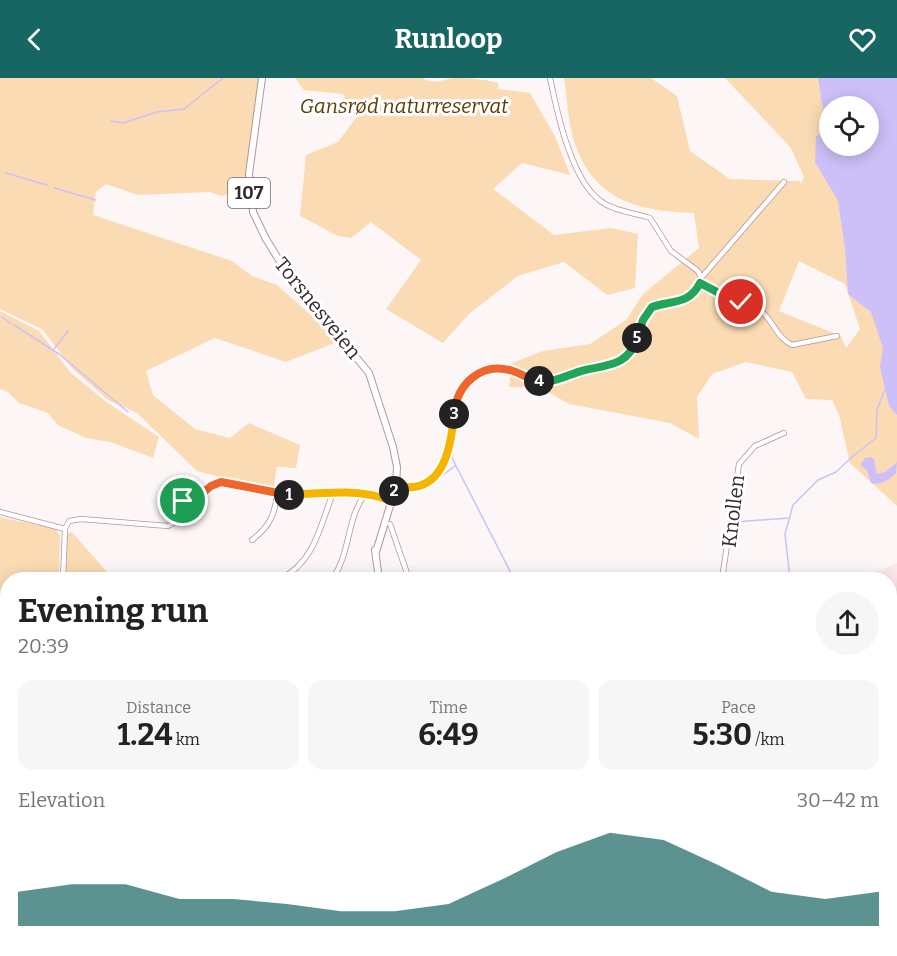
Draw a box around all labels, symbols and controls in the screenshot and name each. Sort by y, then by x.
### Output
icon: back [18,23,51,56]
text: Runloop [394,23,503,55]
icon: heart [846,23,879,56]
park label: Gansrød naturreservat [300,94,509,118]
map controls [819,96,879,156]
button: locate [819,96,879,156]
road number: 107 [228,178,270,208]
street label: Torsnesveien [270,252,366,364]
pin [715,276,766,327]
icon: check [724,285,757,318]
pin: 5 [622,323,652,353]
text: 5 [633,328,641,347]
pin: 4 [524,366,554,396]
text: 4 [534,371,544,390]
pin: 3 [439,399,469,429]
text: 3 [449,404,459,423]
street label: Knollen [717,473,749,549]
pin [157,475,208,526]
pin: 2 [379,476,409,506]
pin: 1 [274,480,304,510]
text: 2 [389,481,399,500]
icon: arrive [166,484,199,517]
text: 1 [286,485,292,504]
text: Evening run [18,591,208,631]
button: share [816,592,879,655]
text: 20:39 [18,634,69,658]
text: Distance [126,698,191,717]
text: Time [430,698,467,717]
text: Pace [721,698,756,717]
text: 1.24 [117,717,173,753]
text: 6:49 [418,717,479,753]
text: 5:30 [692,717,752,753]
text: km [173,730,200,749]
text: /km [752,730,785,749]
text: Elevation [18,788,105,812]
text: 30–42 m [797,788,879,812]

